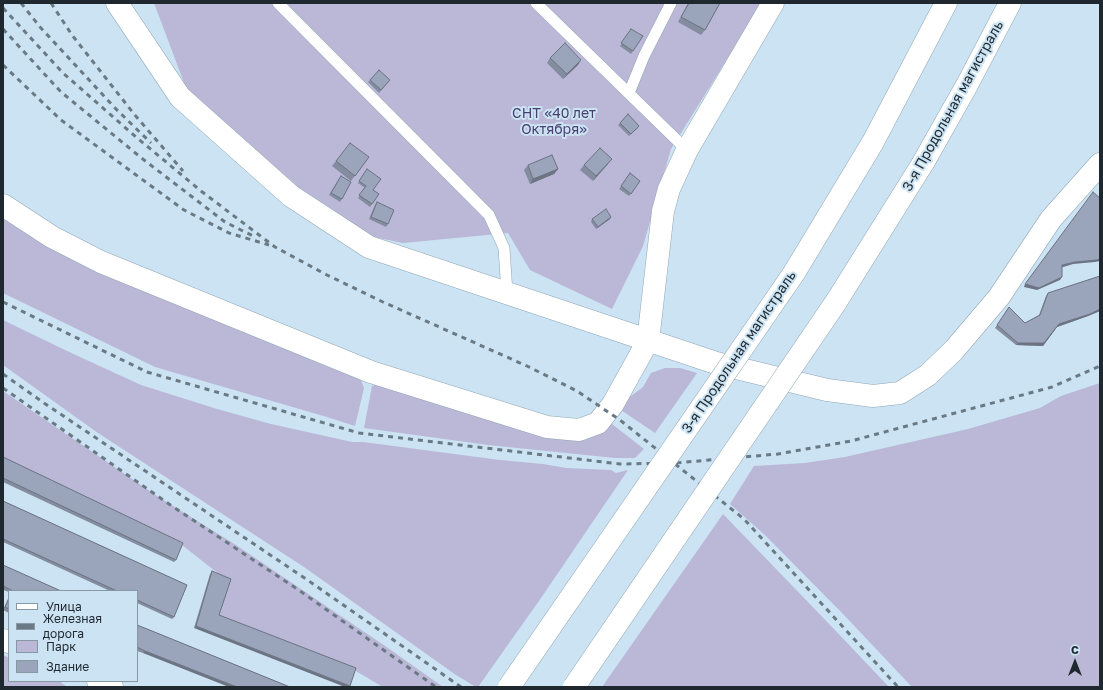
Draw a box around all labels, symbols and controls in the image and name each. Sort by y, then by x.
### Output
street label: 3-я Продольная магистраль [899,18,1007,194]
park label: СНТ «40 лет Октября» [512,106,596,138]
street label: 3-я Продольная магистраль [678,268,800,436]
legend [8,590,138,682]
text: Улица [46,599,82,614]
text: Железная дорога [43,611,102,641]
text: Парк [46,639,76,654]
north arrow [1055,642,1095,682]
text: С [1071,643,1079,656]
text: Здание [46,659,89,674]

